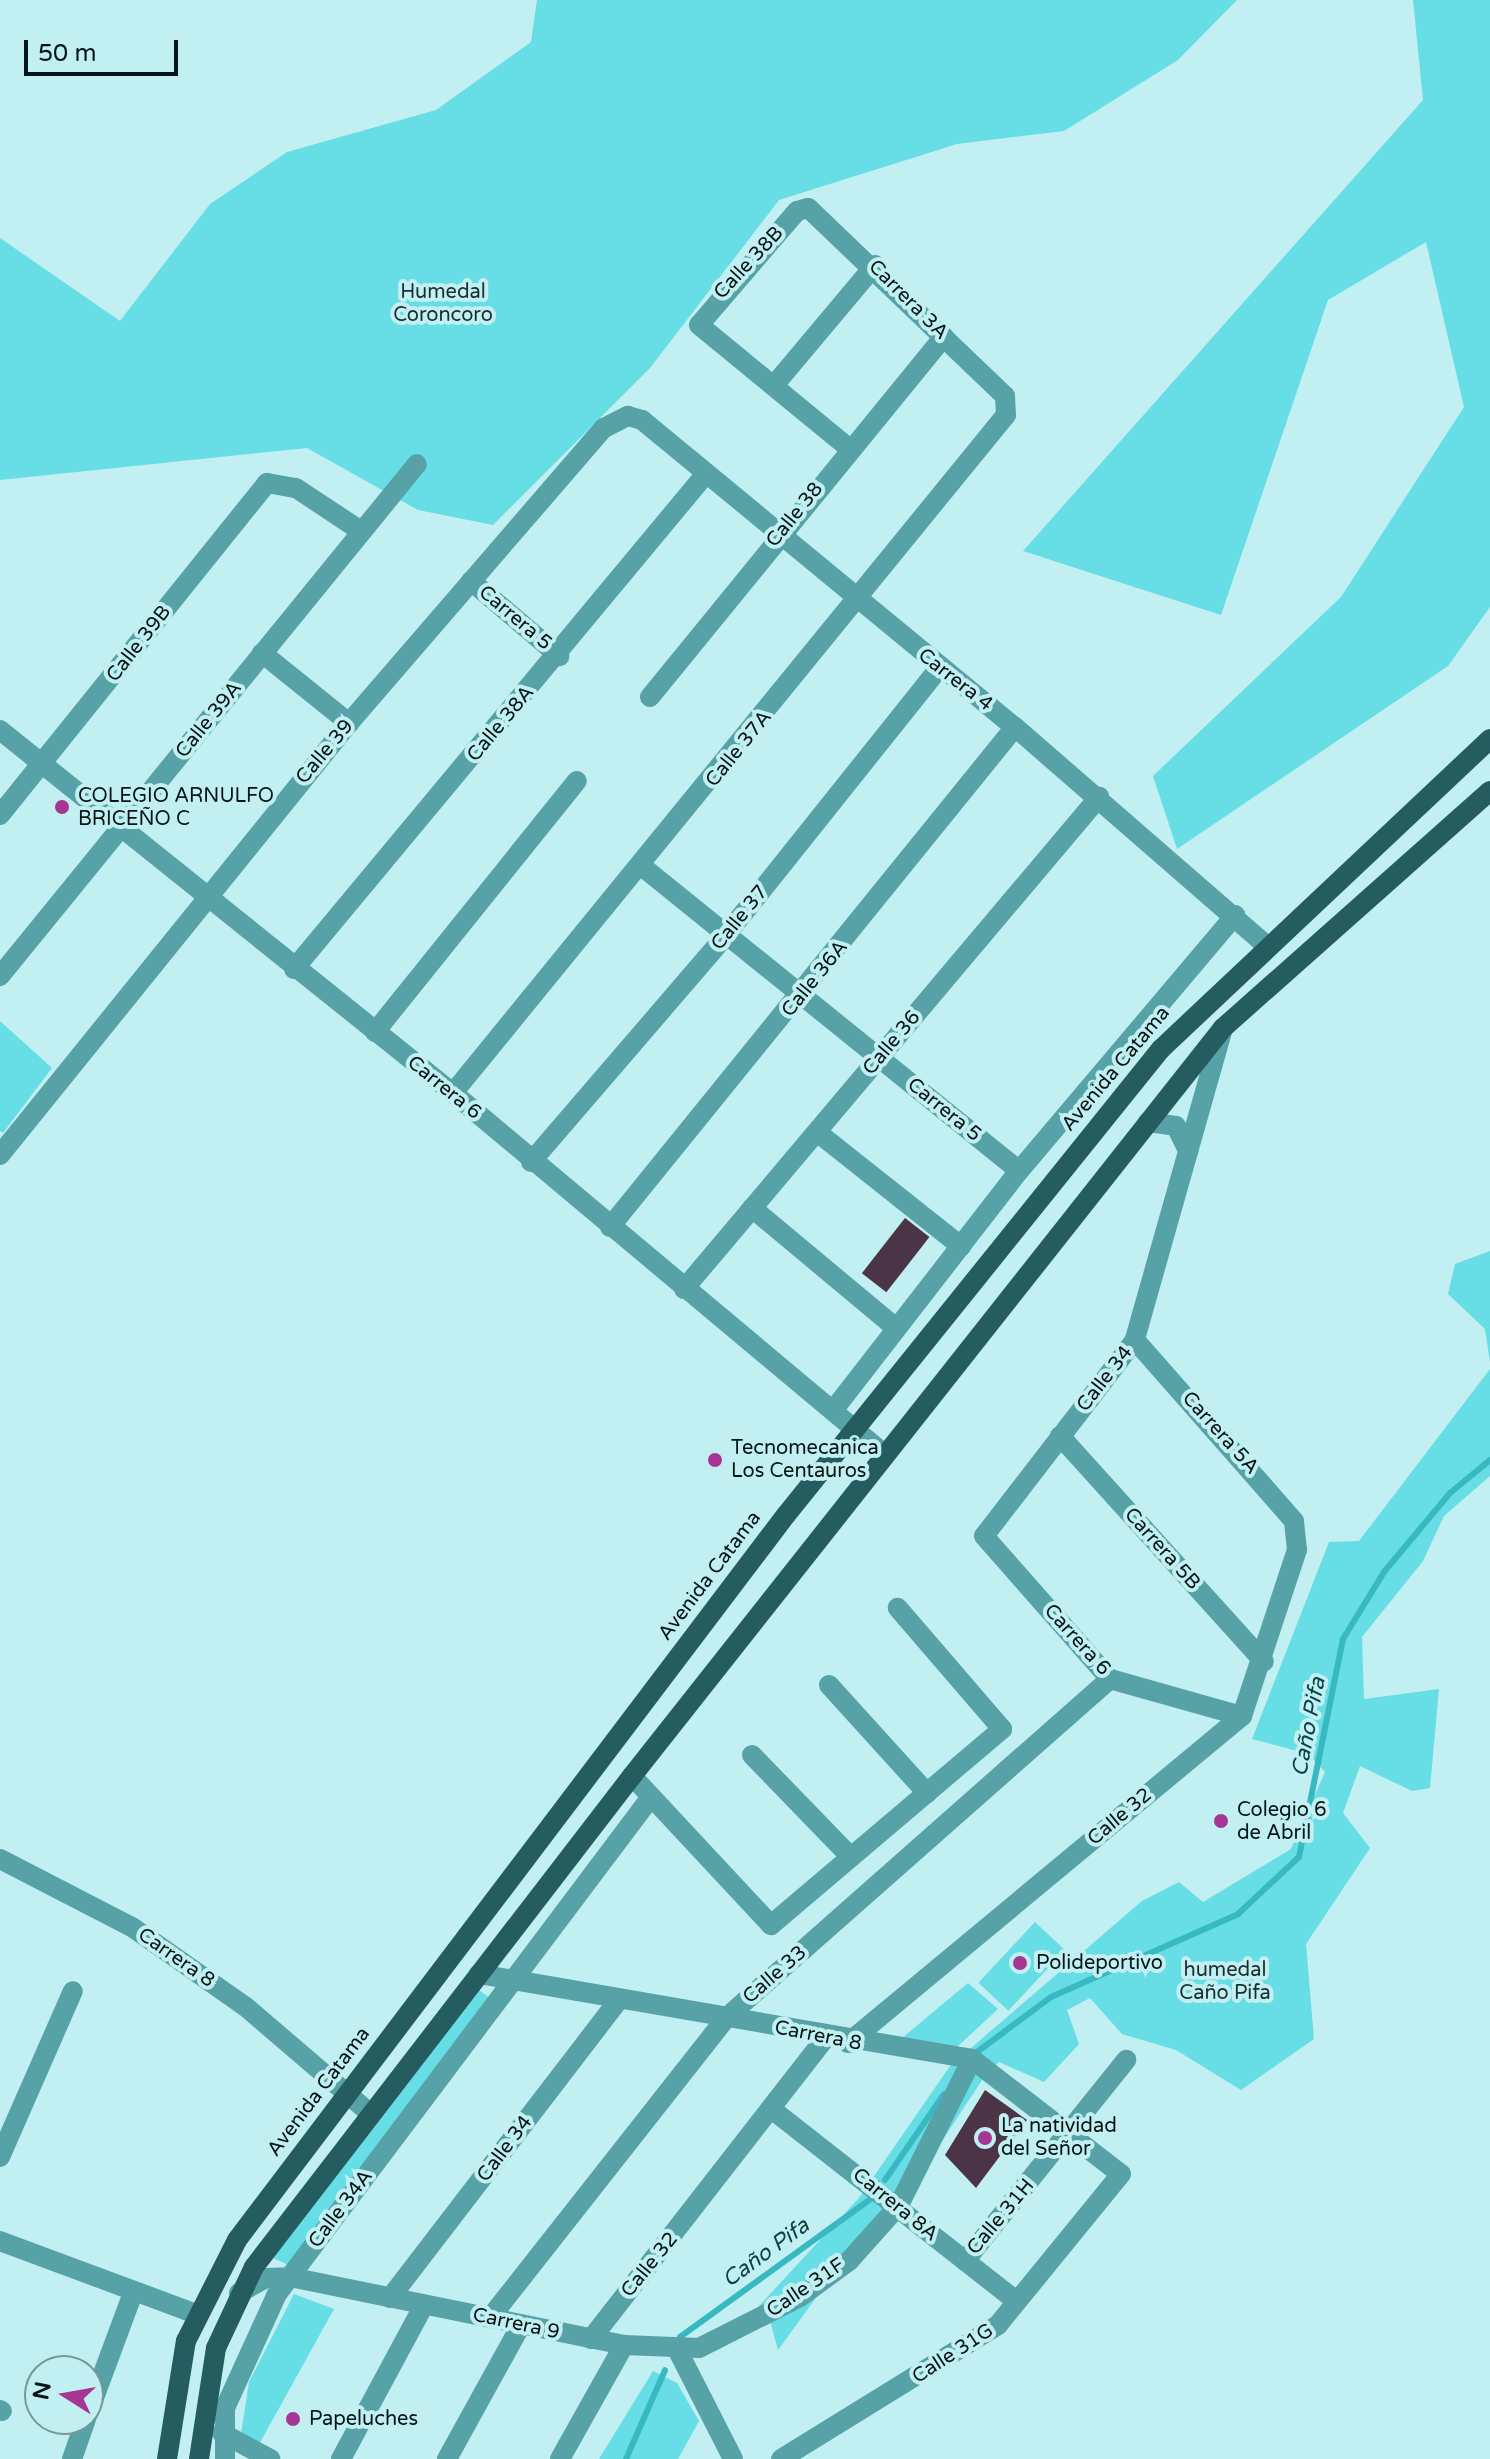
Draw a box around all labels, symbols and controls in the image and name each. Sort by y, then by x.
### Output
scale bar [28,24,182,74]
text: 50 m [38,39,96,68]
street label: Calle 38B [709,222,789,304]
street label: Carrera 3A [863,255,953,345]
park label: Humedal Coroncoro [393,281,493,328]
street label: Calle 38 [762,478,828,552]
street label: Carrera 5 [474,580,556,656]
street label: Calle 39B [102,601,176,687]
street label: Carrera 4 [913,643,997,717]
street label: Calle 39A [171,677,247,763]
street label: Calle 38A [462,681,540,767]
street label: Calle 37A [701,706,777,792]
street label: Calle 39 [291,715,359,789]
place label: COLEGIO ARNULFO BRICEÑO C [78,784,274,831]
marker: COLEGIO ARNULFO BRICEÑO C [53,798,71,816]
street label: Calle 37 [707,881,773,955]
street label: Calle 36A [777,936,853,1022]
street label: Avenida Catama [1057,1002,1175,1136]
street label: Calle 36 [858,1006,926,1080]
street label: Carrera 6 [402,1051,486,1125]
street label: Carrera 5 [902,1073,986,1147]
street label: Calle 34 [1072,1341,1138,1417]
street label: Carrera 5A [1177,1387,1263,1479]
place label: Tecnomecanica Los Centauros [731,1436,879,1483]
marker: Tecnomecanica Los Centauros [706,1451,724,1469]
street label: Carrera 5B [1119,1503,1205,1595]
street label: Avenida Catama [654,1507,766,1645]
street label: Carrera 6 [1039,1599,1115,1681]
water label: Caño Pifa [1286,1675,1332,1779]
street label: Calle 32 [1083,1783,1157,1851]
place label: Colegio 6 de Abril [1237,1798,1327,1845]
marker: Colegio 6 de Abril [1212,1812,1230,1830]
street label: Carrera 8 [133,1923,219,1993]
street label: Calle 33 [738,1941,812,2009]
place label: Polideportivo [1036,1951,1163,1975]
marker: Polideportivo [1011,1954,1029,1972]
park label: humedal Caño Pifa [1179,1958,1271,2005]
street label: Carrera 8 [772,2016,864,2056]
street label: Avenida Catama [263,2023,375,2161]
street label: Calle 34 [472,2111,538,2187]
place label: La natividad del Señor [1001,2114,1117,2161]
marker: La natividad del Señor [976,2129,994,2147]
street label: Carrera 8A [847,2163,943,2247]
street label: Calle 34A [304,2165,378,2253]
street label: Calle 31H [962,2174,1040,2260]
water label: Caño Pifa [718,2213,814,2293]
street label: Calle 32 [617,2228,683,2302]
street label: Calle 31F [762,2253,850,2323]
street label: Carrera 9 [470,2303,562,2345]
street label: Calle 31G [908,2319,998,2389]
north arrow [24,2355,104,2435]
text: N [28,2380,57,2402]
place label: Papeluches [309,2407,418,2431]
marker: Papeluches [284,2410,302,2428]

